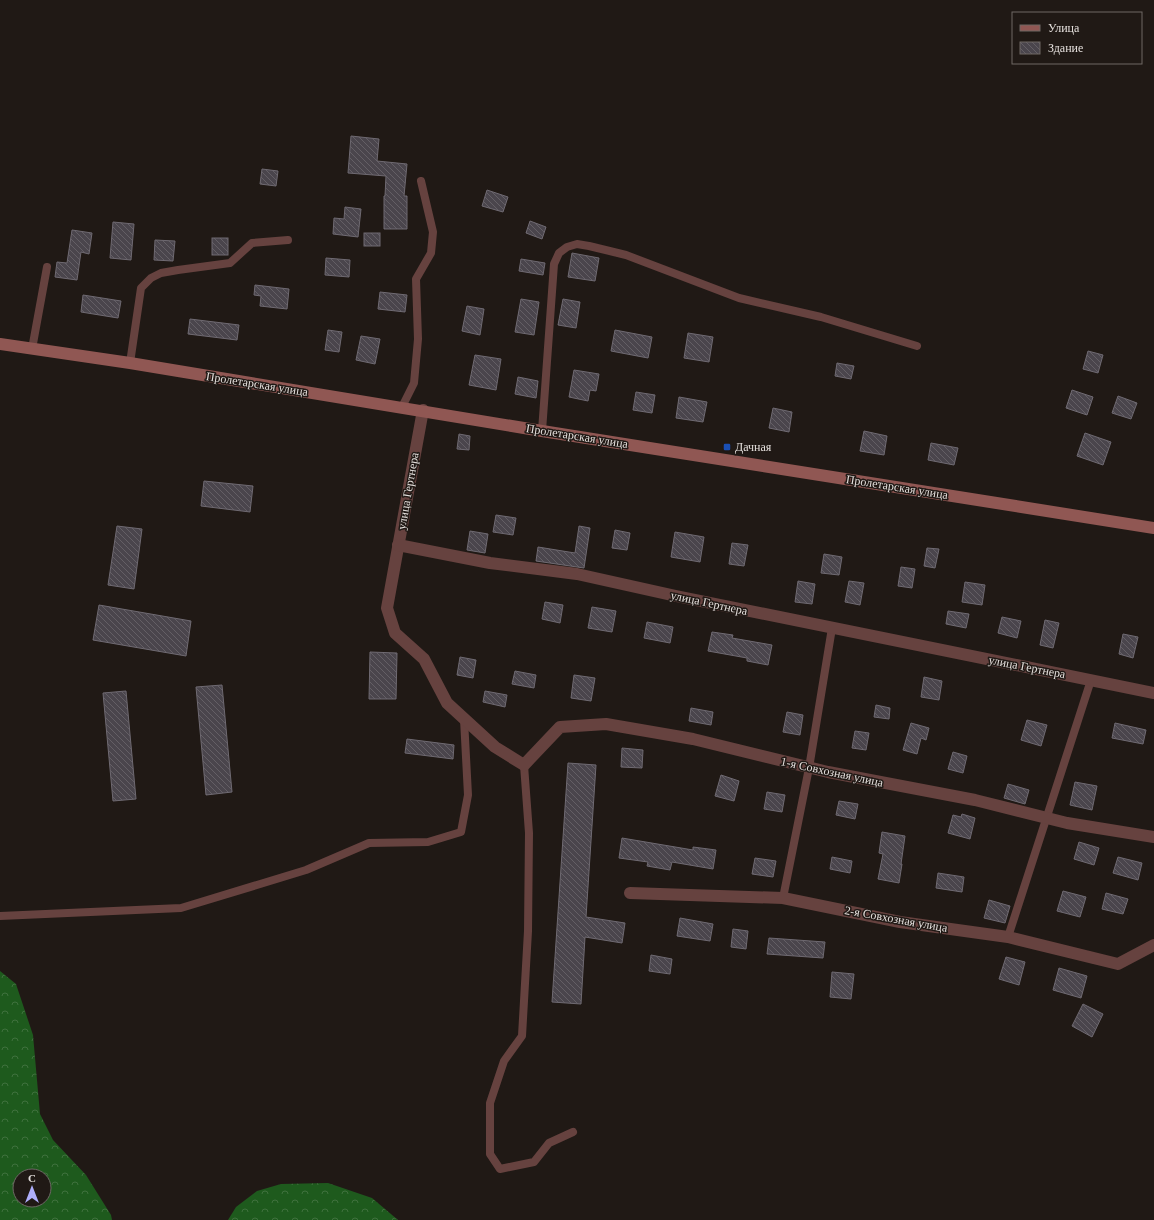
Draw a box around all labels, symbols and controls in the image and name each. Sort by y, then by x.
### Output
legend [1012,12,1142,64]
text: Улица [1048,21,1080,35]
text: Здание [1048,41,1083,55]
street label: Пролетарская улица [205,369,310,399]
street label: Пролетарская улица [525,421,630,451]
place label: Дачная [735,440,772,454]
marker: Дачная [722,442,732,452]
street label: улица Гертнера [394,451,422,531]
street label: Пролетарская улица [845,472,950,502]
street label: улица Гертнера [669,588,749,618]
street label: улица Гертнера [987,653,1067,681]
street label: 1-я Совхозная улица [779,754,885,790]
street label: 2-я Совхозная улица [843,903,949,935]
north arrow [12,1168,52,1208]
text: С [28,1172,36,1184]

